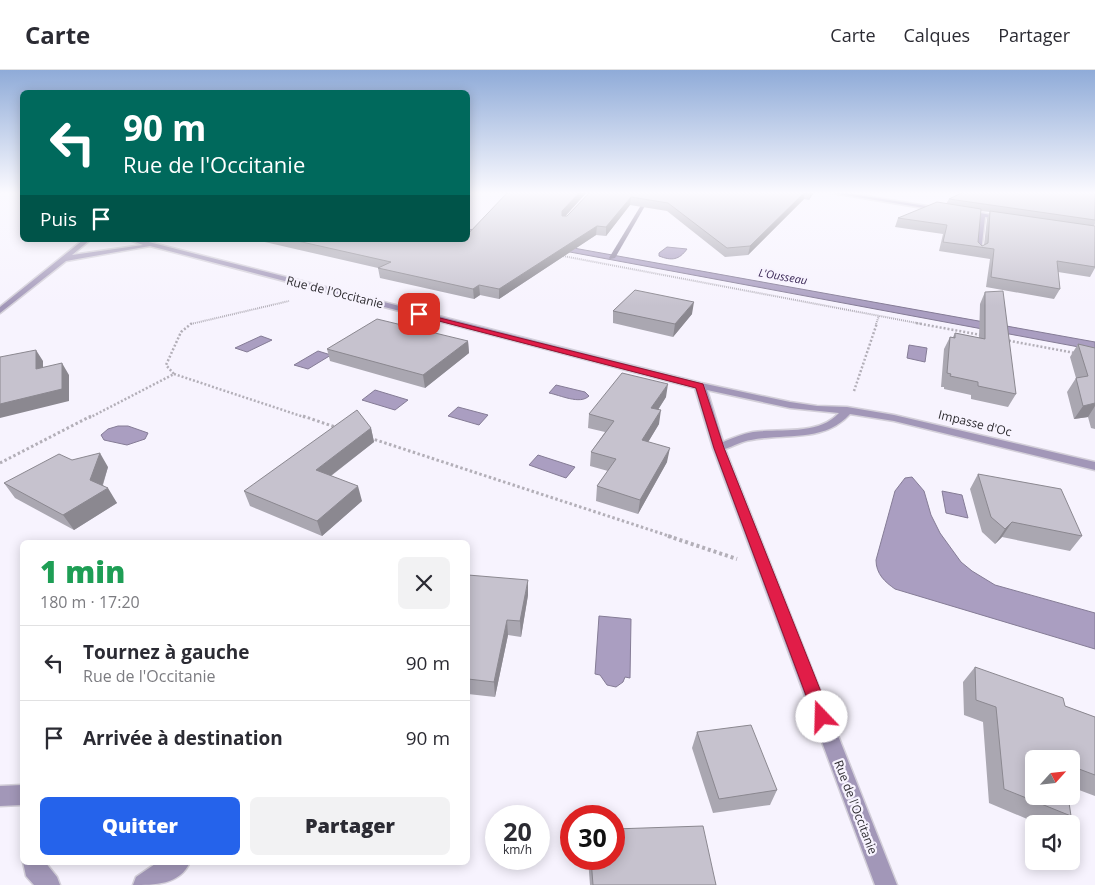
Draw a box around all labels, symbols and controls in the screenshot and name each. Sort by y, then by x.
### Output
text: Carte [25,18,90,51]
text: Carte [830,23,876,47]
text: Calques [904,23,970,47]
text: Partager [998,23,1070,47]
text: 90 m [123,104,206,151]
icon: left [40,110,105,175]
text: Rue de l'Occitanie [123,149,305,179]
icon: arrive [87,205,115,233]
text: Puis [40,206,77,232]
water label: L'Ousseau [757,264,809,288]
street label: Rue de l'Occitanie [285,272,386,312]
pin [398,293,440,335]
icon: arrive [405,300,433,328]
street label: Impasse d'Oc [937,406,1014,440]
text: 1 min [40,551,125,592]
button: close [398,557,450,609]
text: 180 m · 17:20 [40,591,140,613]
text: Tournez à gauche [83,639,249,665]
icon: left [40,649,68,677]
text: 90 m [406,650,450,676]
text: Rue de l'Occitanie [83,665,216,687]
position arrow [795,690,847,742]
icon: arrive [40,724,68,752]
text: Arrivée à destination [83,725,283,751]
text: 90 m [406,725,450,751]
north arrow [1025,750,1080,805]
map controls [1025,750,1080,870]
street label: Rue de l'Occitanie [830,758,882,857]
button: Quitter [40,797,240,855]
button: Partager [250,797,450,855]
speed limit sign: 30 [560,805,625,870]
text: 20 [503,814,532,848]
button: sound [1025,815,1080,870]
text: km/h [503,841,532,858]

